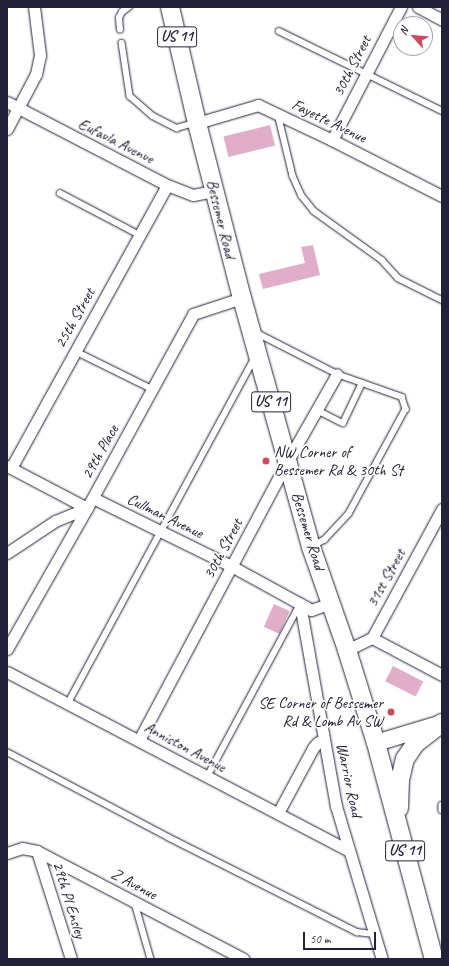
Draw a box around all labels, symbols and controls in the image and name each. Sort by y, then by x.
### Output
north arrow [393,16,433,56]
road number: US 11 [157,24,197,50]
text: N [395,25,411,37]
street label: 30th Street [329,32,375,100]
street label: Fayette Avenue [289,95,369,147]
street label: Eufaula Avenue [75,114,157,168]
street label: Bessemer Road [202,178,240,260]
street label: 25th Street [51,285,99,351]
road number: US 11 [251,389,291,415]
street label: 29th Place [77,422,123,482]
place label: NW Corner of Bessemer Rd & 30th St [274,442,403,480]
marker: NW Corner of Bessemer Rd & 30th St [261,456,271,466]
street label: Cullman Avenue [124,489,206,543]
street label: Bessemer Road [287,490,329,572]
street label: 30th Street [199,515,247,583]
street label: 31st Street [362,545,410,611]
place label: SE Corner of Bessemer Rd & Lomb Av SW [258,693,383,731]
marker: SE Corner of Bessemer Rd & Lomb Av SW [386,707,396,717]
street label: Anniston Avenue [141,718,229,776]
street label: Warrior Road [332,741,366,819]
road number: US 11 [385,838,425,864]
street label: 29th Pl Ensley [48,859,90,941]
street label: Z Avenue [108,864,160,904]
scale bar [305,924,378,950]
text: 50 m [310,931,330,947]

